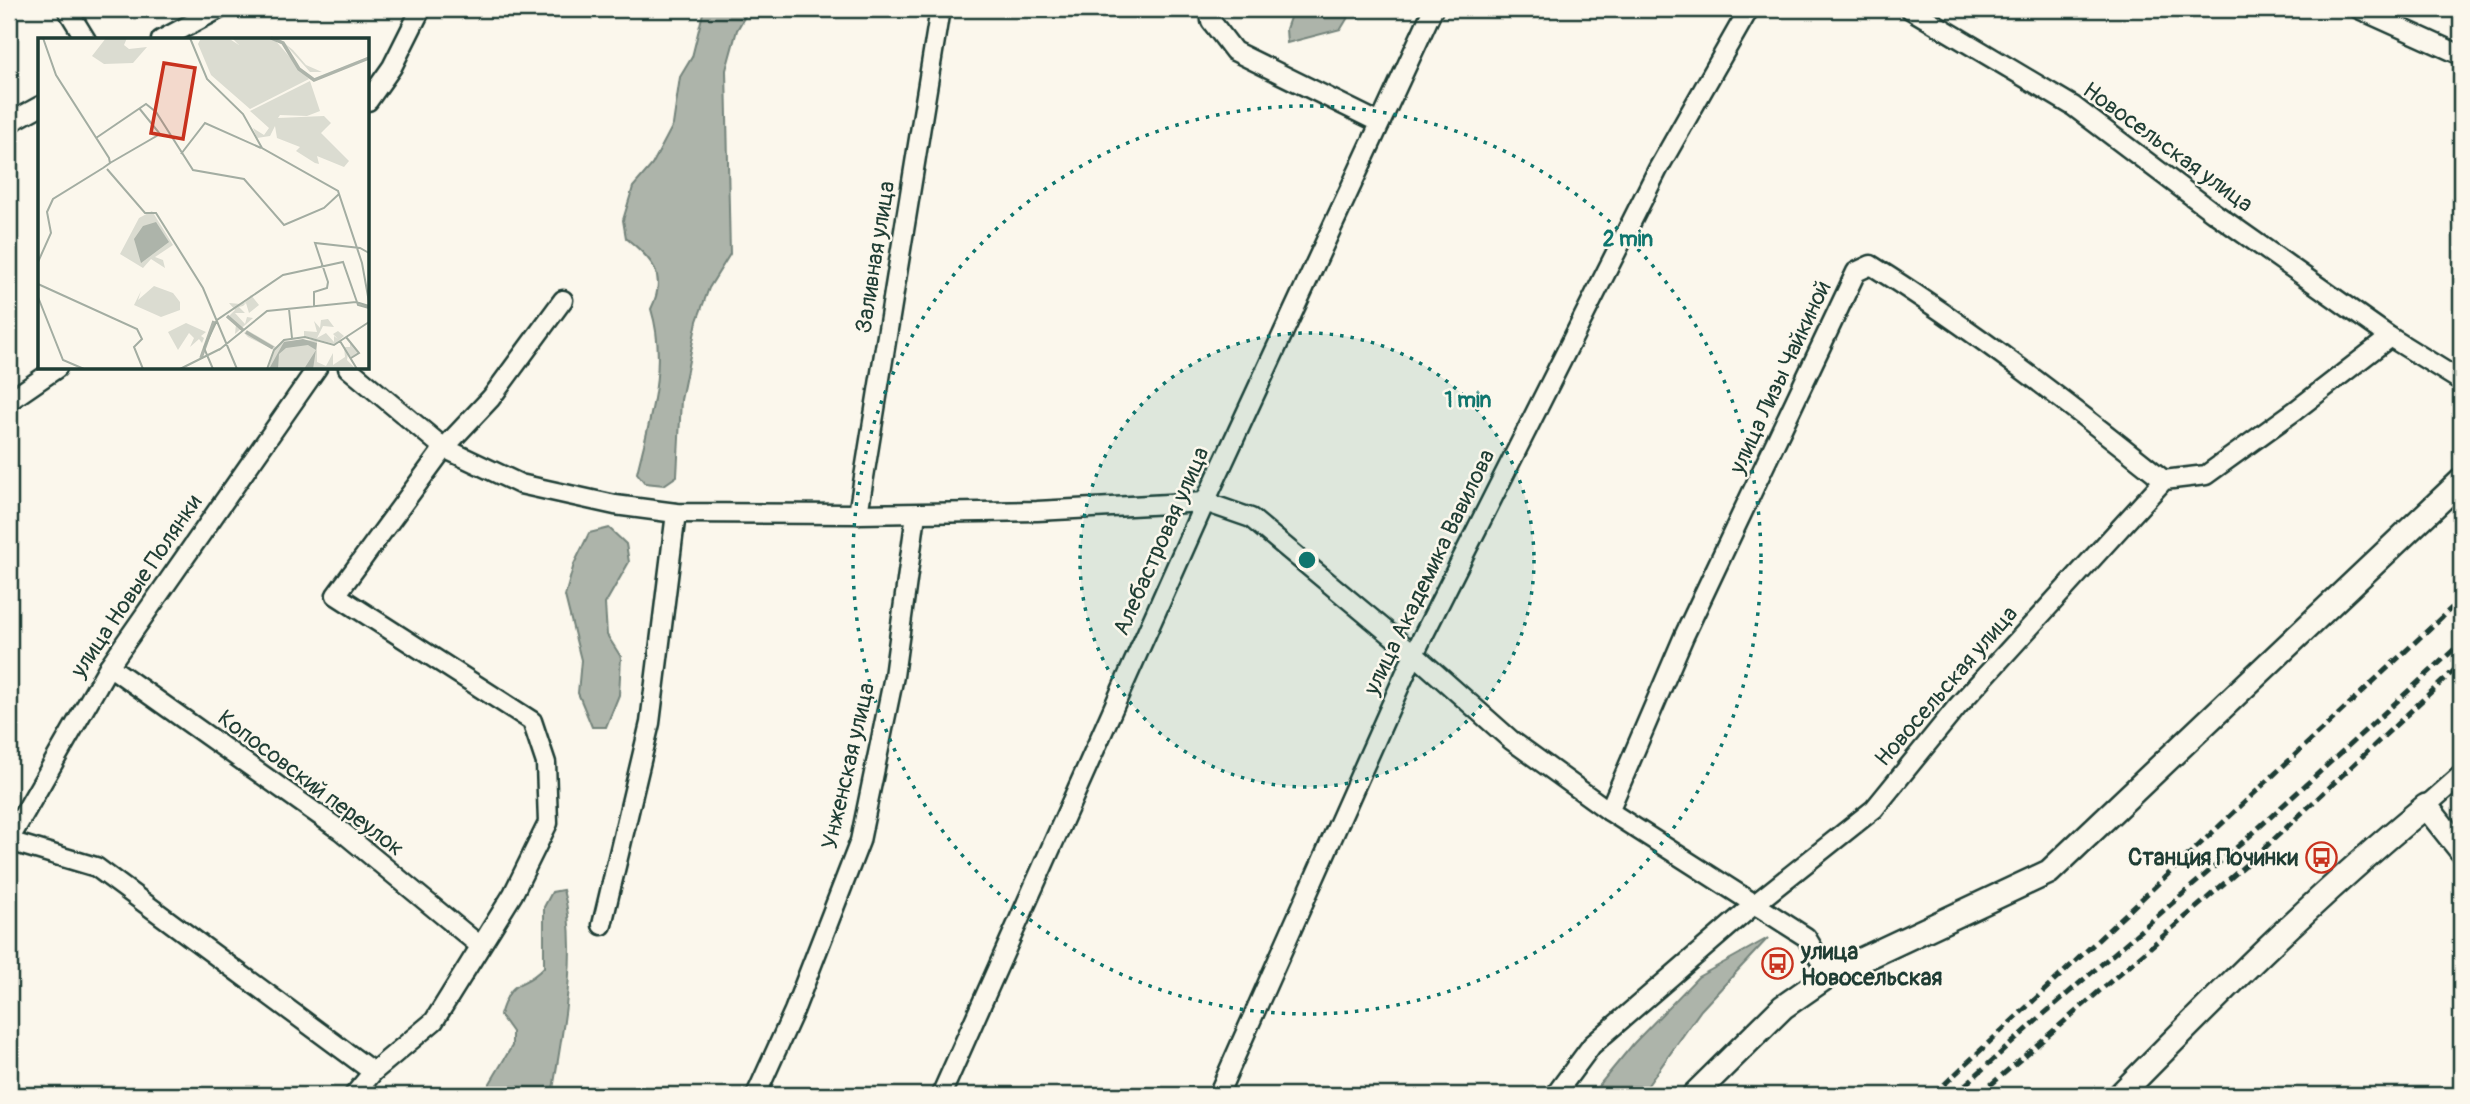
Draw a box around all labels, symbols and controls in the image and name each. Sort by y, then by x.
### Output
inset map [38,38,369,369]
street label: Новосельская улица [2077,75,2259,219]
street label: Заливная улица [849,179,901,335]
text: 2 min [1603,226,1653,253]
street label: улица Лизы Чайкиной [1722,276,1837,479]
text: 1 min [1445,387,1492,414]
street label: Алебастровая улица [1106,442,1216,640]
street label: улица Академика Вавилова [1356,445,1501,700]
street label: улица Новые Полянки [64,489,208,684]
centre of rings [1295,548,1319,572]
street label: Новосельская улица [1868,600,2024,772]
street label: Унженская улица [815,680,881,852]
street label: Копосовский переулок [212,703,410,863]
bus stop icon: Станция Починки [2304,840,2338,874]
place label: Станция Починки [2128,843,2299,872]
place label: улица Новосельская [1800,937,1943,992]
bus stop icon: улица Новосельская [1761,947,1795,981]

